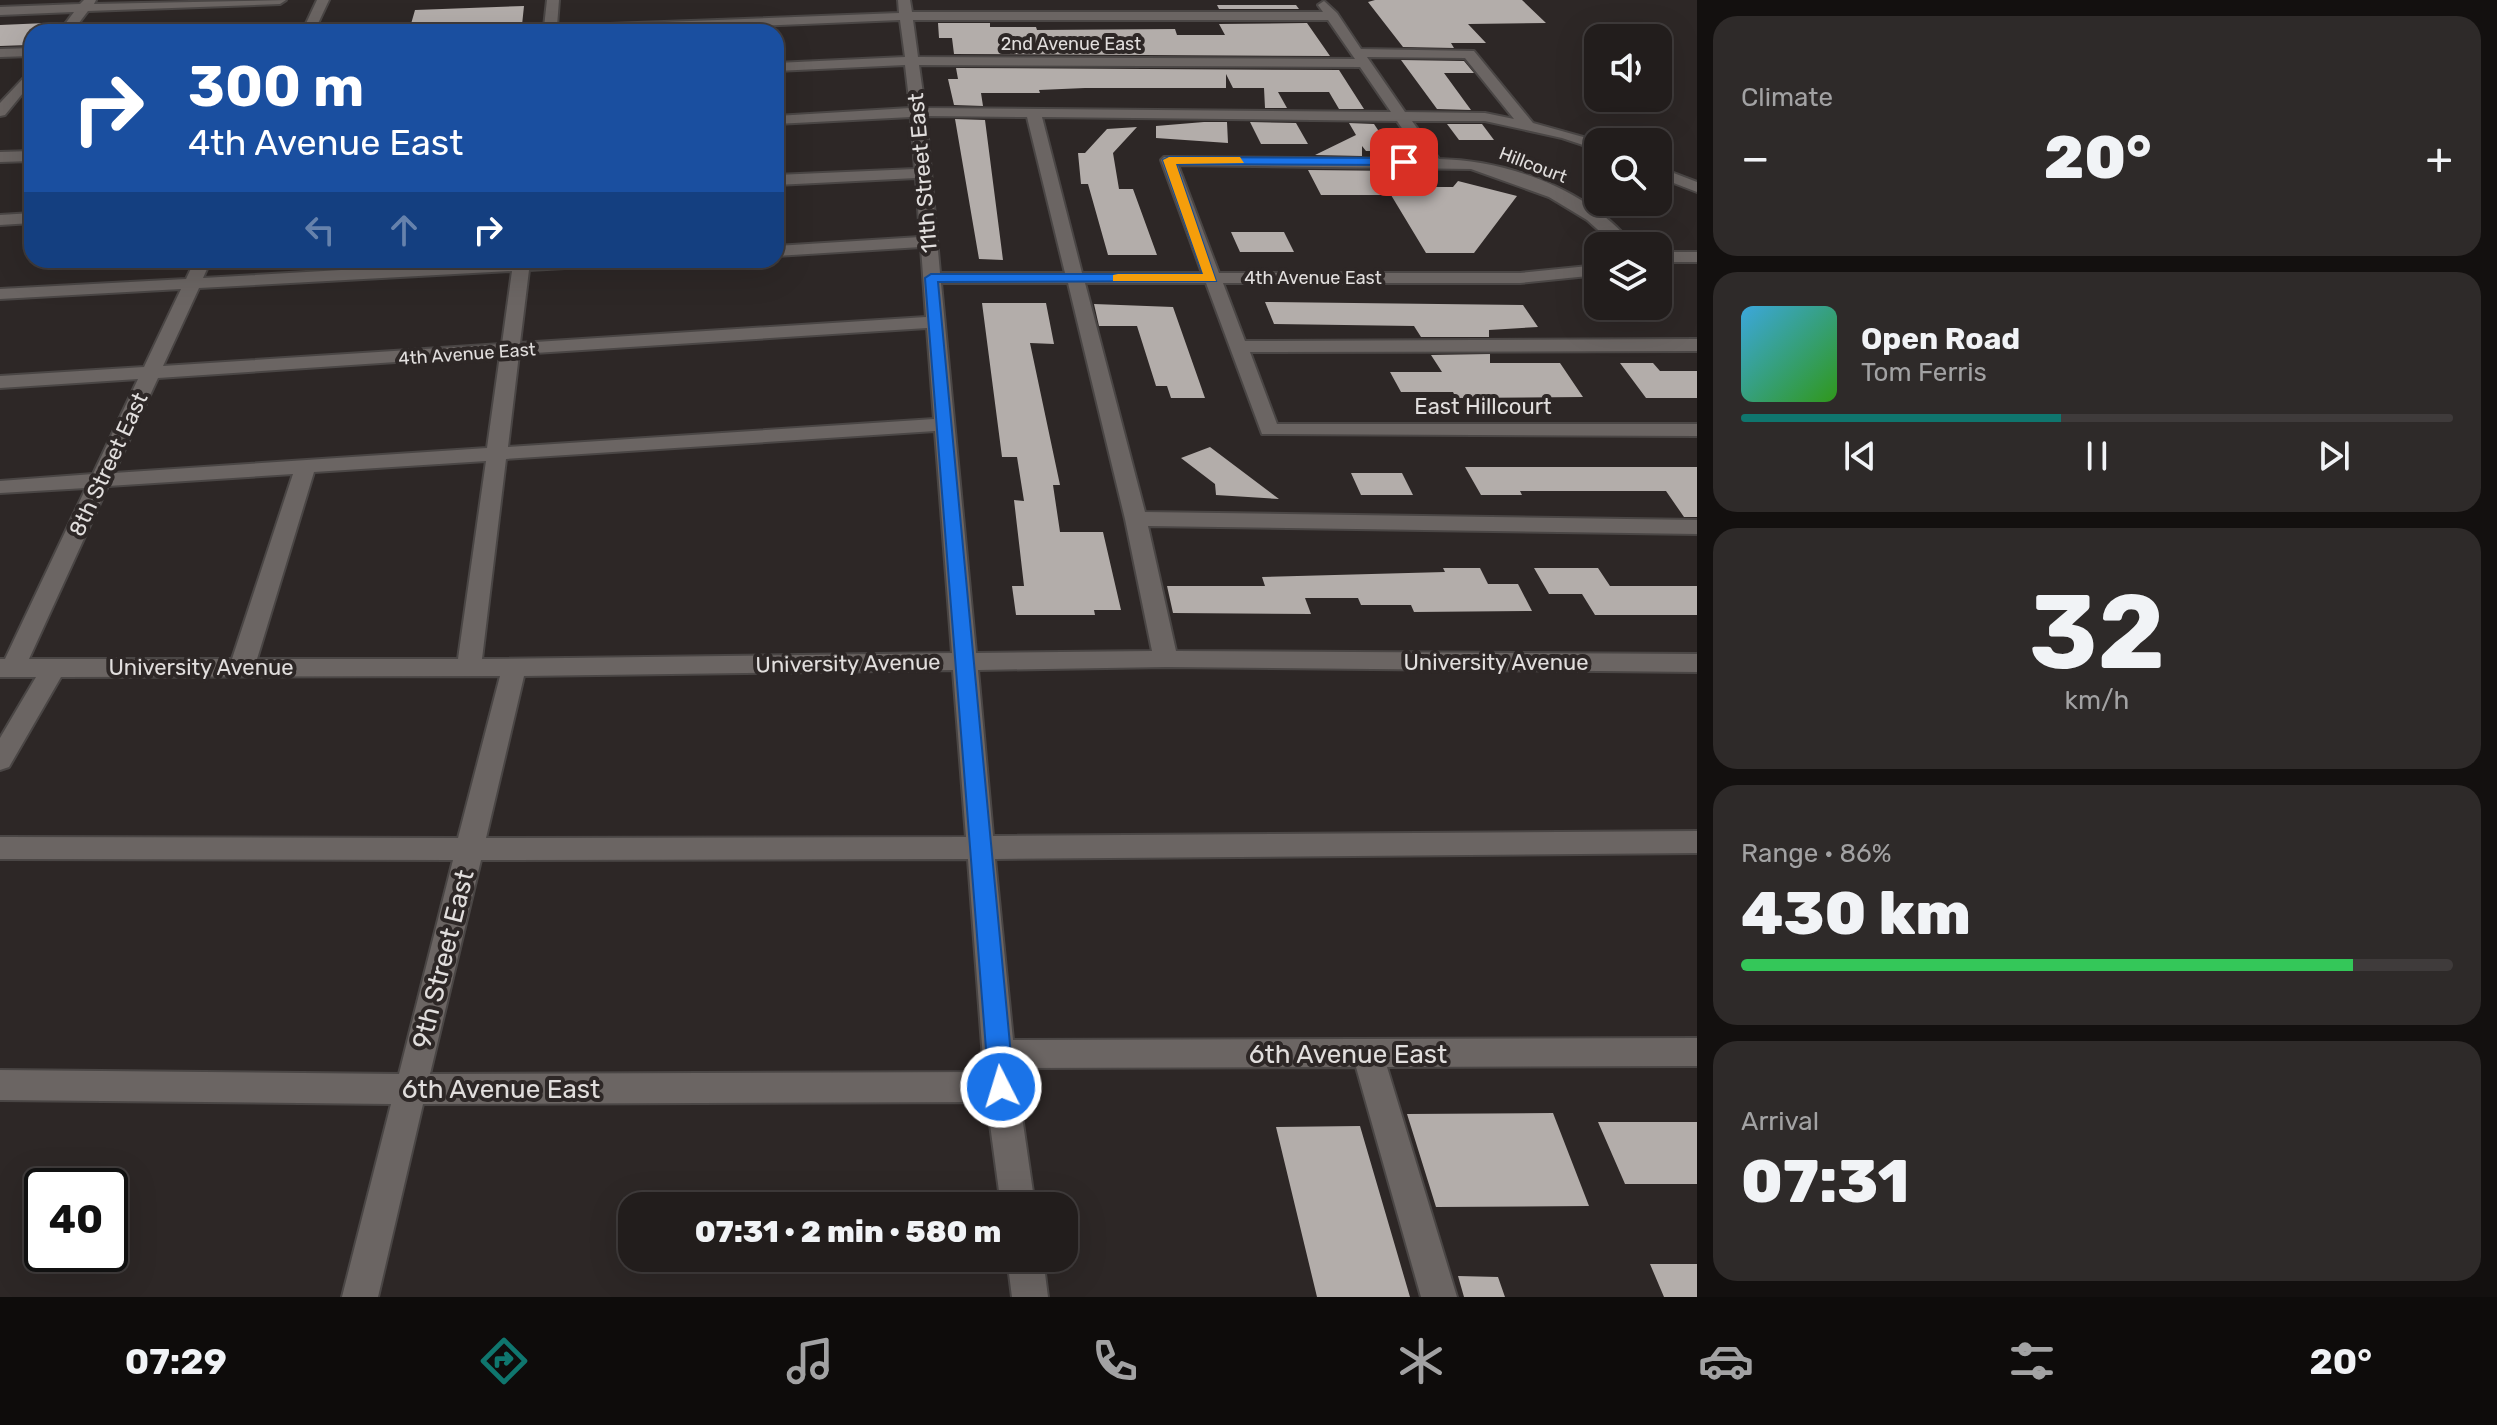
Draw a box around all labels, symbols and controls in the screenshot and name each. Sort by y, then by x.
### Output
map controls [1584,24,1672,320]
button: sound [1584,24,1672,112]
street label: 2nd Avenue East [1001,33,1141,55]
text: 300 m [188,54,364,120]
icon: right [56,56,160,160]
text: Climate [1741,82,1833,113]
street label: 11th Street East [902,91,943,254]
text: 4th Avenue East [188,121,463,164]
text: 20° [2044,122,2151,193]
pin [1370,128,1438,196]
button: search [1584,128,1672,216]
text: − [1741,132,1770,184]
text: + [2426,132,2453,184]
icon: arrive [1382,140,1426,184]
street label: Hillcourt [1496,142,1570,188]
icon: left [298,208,342,252]
icon: ahead [382,208,426,252]
icon: right [466,208,510,252]
button: layers [1584,232,1672,320]
street label: 4th Avenue East [1244,267,1382,289]
text: Open Road [1861,321,2020,357]
street label: 4th Avenue East [398,338,536,370]
text: Tom Ferris [1861,357,1987,388]
street label: 8th Street East [63,388,154,540]
street label: East Hillcourt [1414,393,1552,420]
icon: previous [1838,434,1882,478]
icon: pause [2075,434,2119,478]
icon: next [2312,434,2356,478]
text: 32 [2029,571,2165,694]
street label: University Avenue [755,648,941,679]
street label: University Avenue [1403,649,1589,676]
street label: University Avenue [108,654,294,681]
text: km/h [2065,685,2129,716]
text: Range · 86% [1741,838,1892,869]
street label: 9th Street East [406,867,481,1052]
text: 430 km [1741,878,1971,949]
street label: 6th Avenue East [1249,1039,1447,1070]
position arrow [959,1045,1043,1129]
street label: 6th Avenue East [402,1074,600,1105]
text: Arrival [1741,1106,1819,1137]
text: 07:31 [1741,1146,1909,1217]
speed limit sign: 40 [24,1168,128,1272]
text: 07:31 · 2 min · 580 m [695,1214,1001,1250]
icon: directions [476,1333,532,1389]
icon: music [782,1333,838,1389]
icon: phone [1087,1333,1143,1389]
icon: climate [1393,1333,1449,1389]
icon: car [1698,1333,1754,1389]
icon: filters [2004,1333,2060,1389]
text: 07:29 [125,1340,227,1383]
text: 20° [2309,1340,2372,1383]

